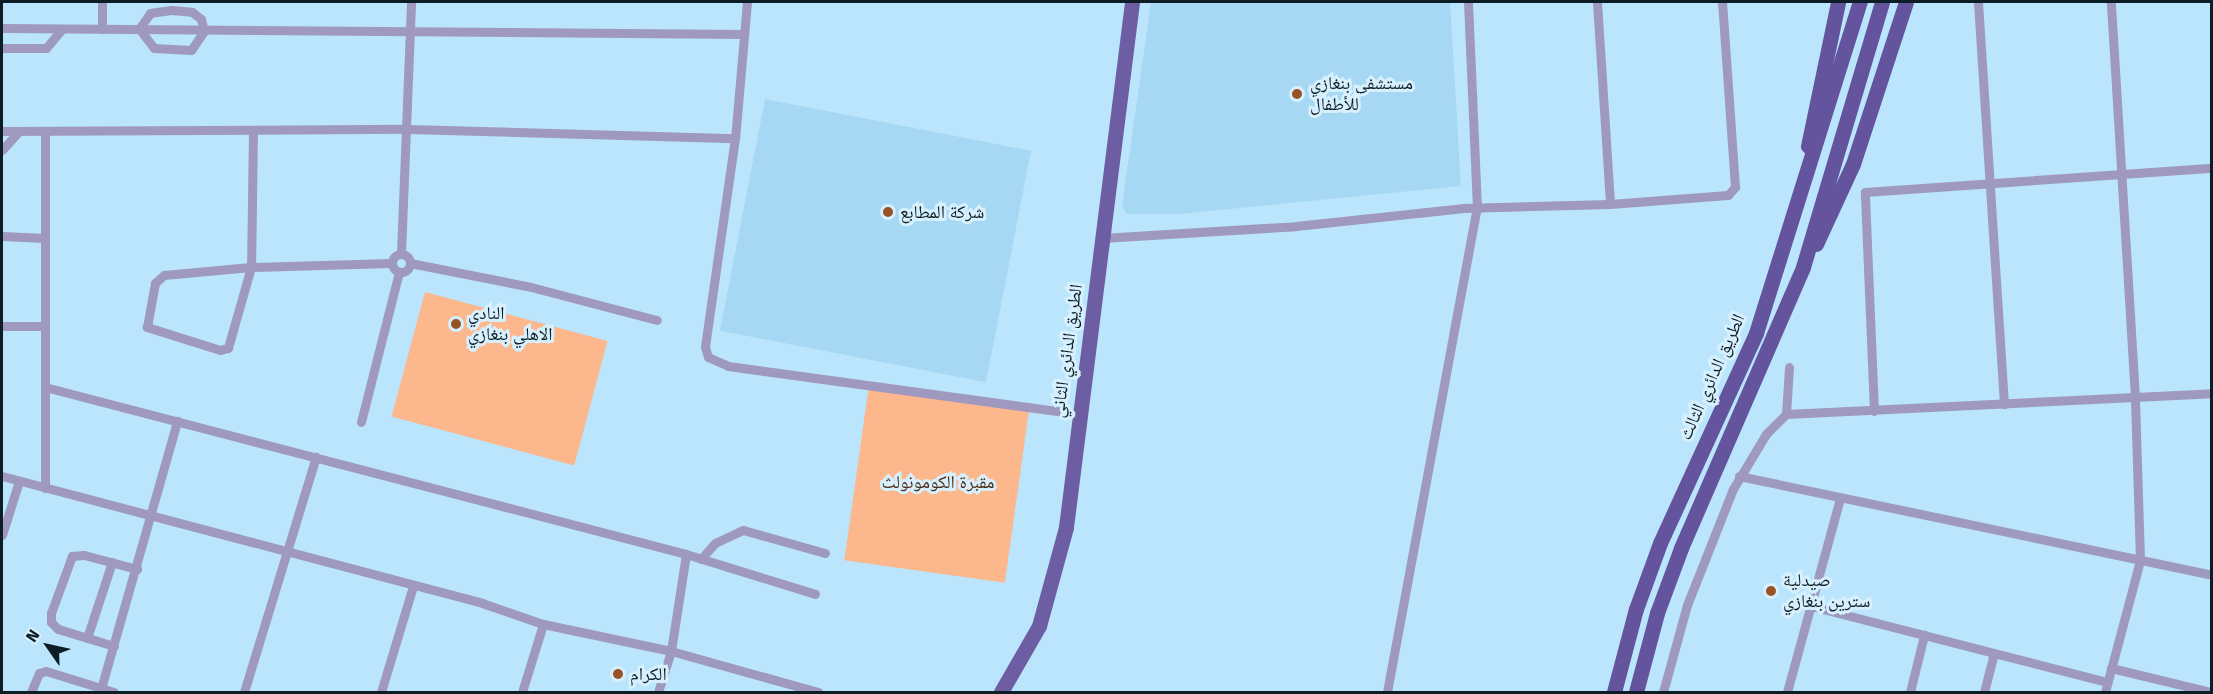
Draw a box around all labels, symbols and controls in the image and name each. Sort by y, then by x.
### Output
place label: مستشفى بنغازي للأطفال [1310,73,1413,116]
marker: مستشفى بنغازي للأطفال [1288,85,1306,103]
place label: شركة المطابع [900,201,984,223]
marker: شركة المطابع [881,205,895,219]
street label: الطريق الدائري الثاني [1047,283,1087,419]
place label: النادي الاهلي بنغازي [468,303,553,346]
street label: الطريق الدائري الثالث [1674,311,1750,443]
marker: النادي الاهلي بنغازي [449,317,463,331]
park label: مقبرة الكومونولث [881,471,995,493]
place label: صيدلية سترين بنغازي [1783,570,1870,612]
marker: صيدلية سترين بنغازي [1764,584,1778,598]
north arrow [18,616,78,676]
text: N [22,626,44,645]
place label: الكرام [630,663,667,685]
marker: الكرام [611,667,625,681]

